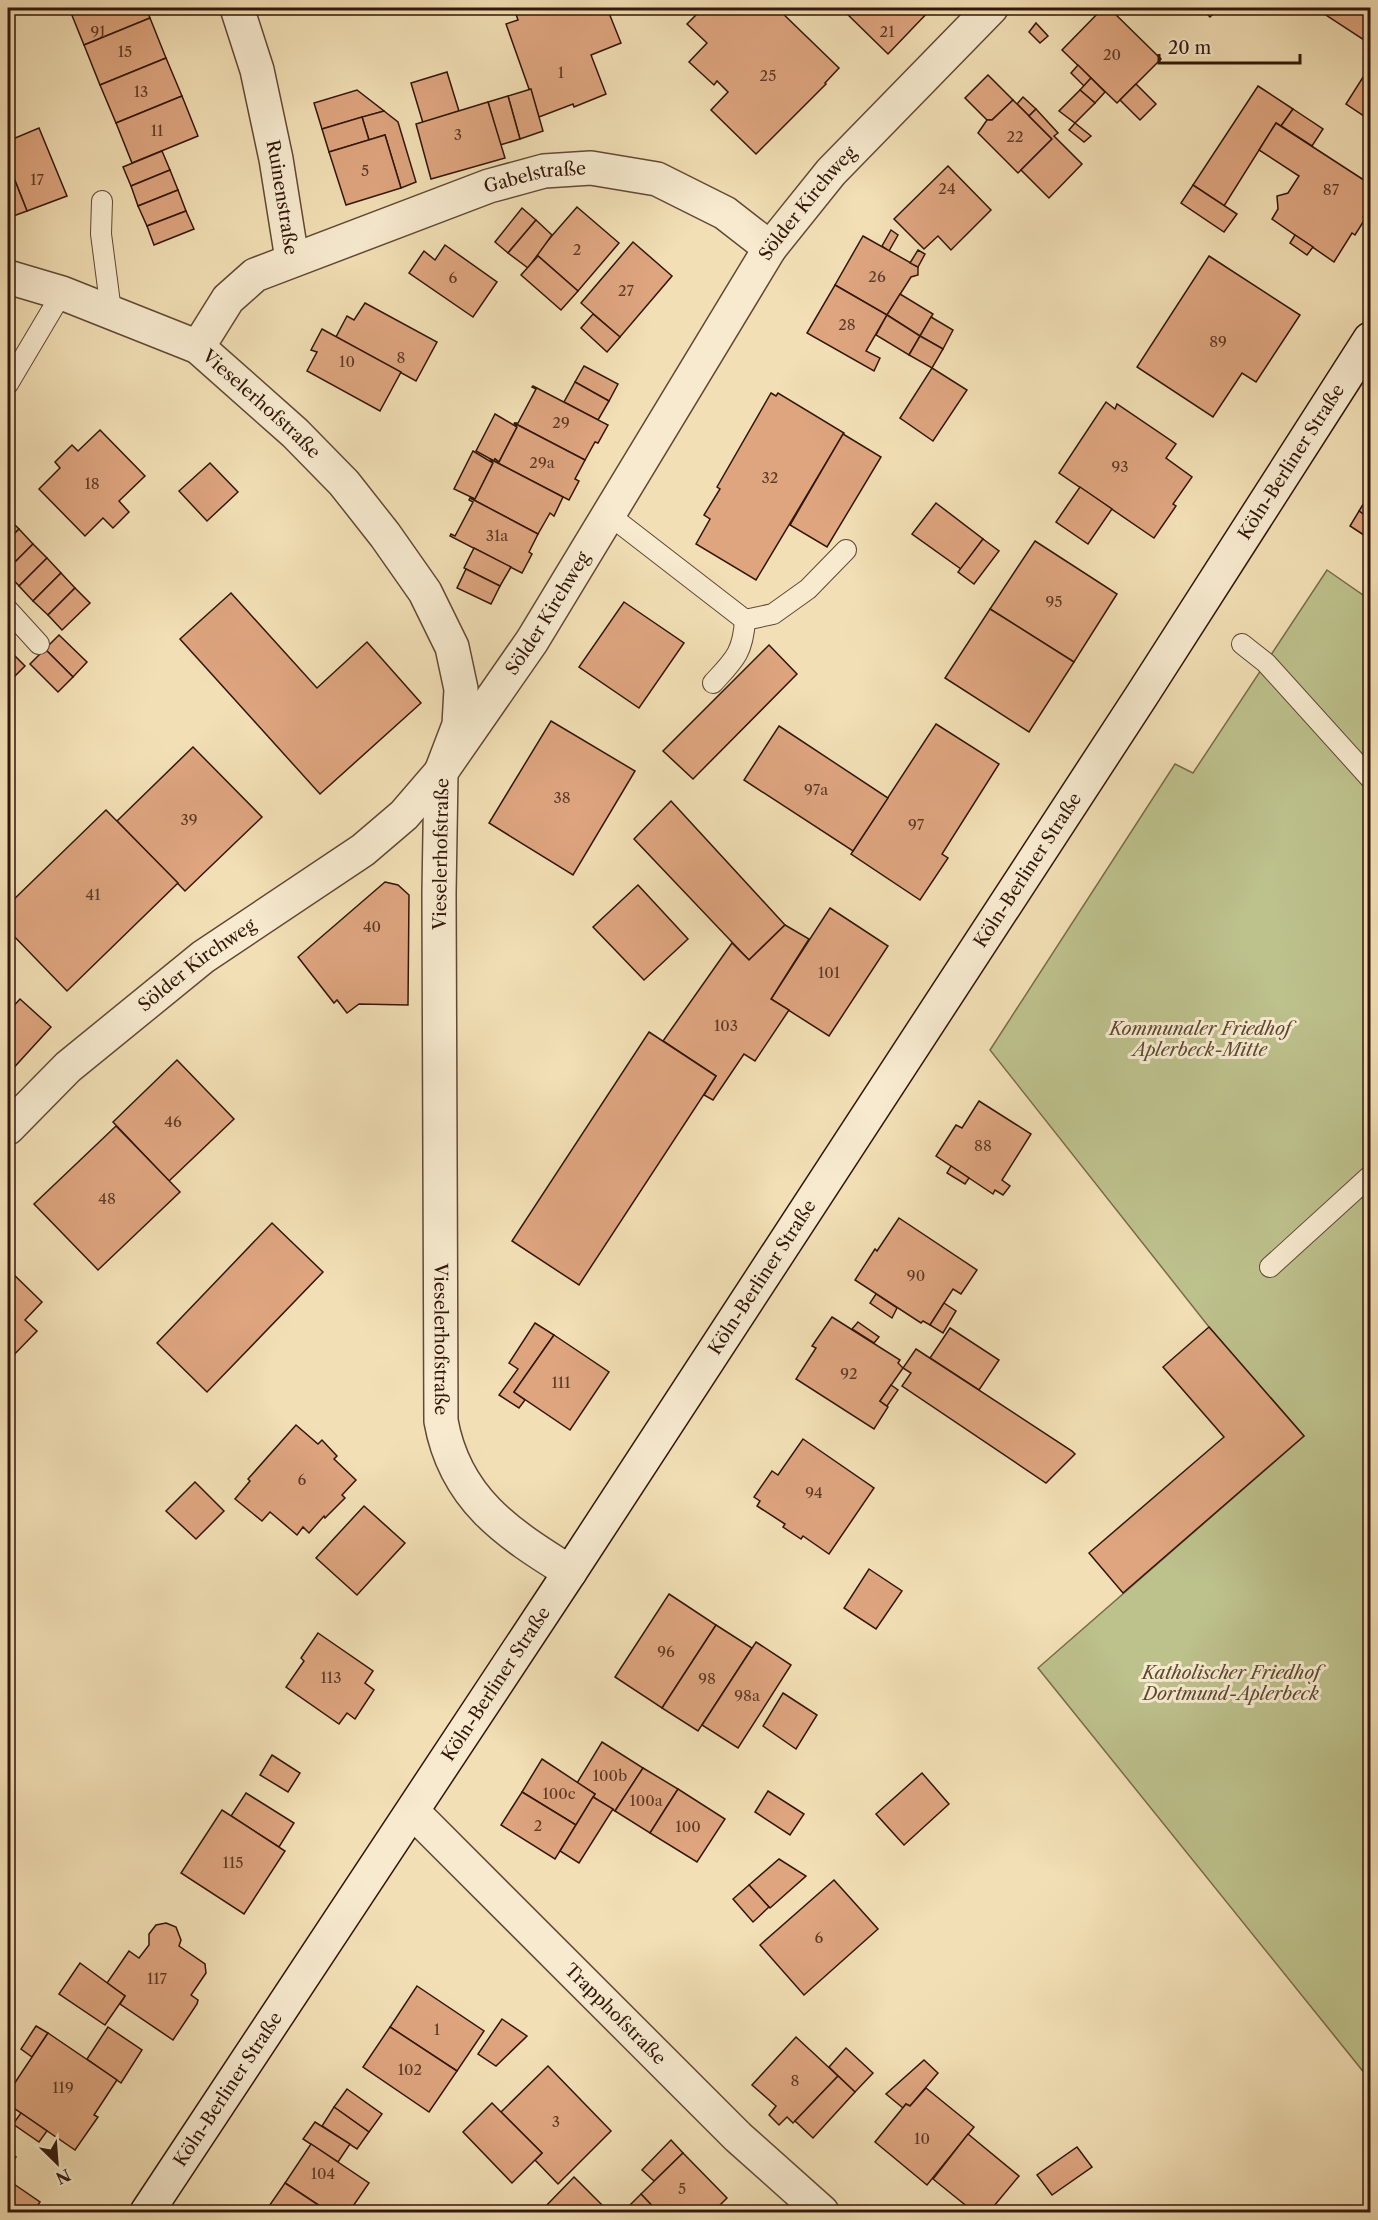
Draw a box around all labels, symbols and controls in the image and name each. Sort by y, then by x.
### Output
house number: 91 [90,22,106,41]
house number: 21 [880,22,895,41]
scale bar [1159,27,1300,65]
text: 20 m [1168,37,1212,59]
house number: 15 [118,42,132,61]
house number: 20 [1103,45,1121,64]
house number: 1 [558,63,565,82]
house number: 25 [760,66,776,85]
house number: 13 [134,82,148,101]
house number: 11 [151,121,164,140]
house number: 3 [454,125,462,144]
house number: 22 [1006,127,1024,146]
street label: Ruinenstraße [261,138,302,256]
street label: Sölder Kirchweg [754,141,861,264]
street label: Gabelstraße [481,157,587,198]
house number: 5 [361,161,369,180]
house number: 17 [30,170,44,189]
house number: 24 [938,179,956,198]
house number: 87 [1323,180,1340,199]
house number: 2 [573,240,581,259]
house number: 26 [868,267,886,286]
house number: 6 [449,268,458,287]
house number: 27 [618,281,635,300]
house number: 28 [838,315,856,334]
house number: 89 [1209,332,1227,351]
street label: Vieselerhofstraße [197,344,325,463]
house number: 8 [397,348,406,367]
house number: 10 [339,352,355,371]
street label: Köln-Berliner Straße [1233,380,1349,544]
house number: 29 [552,413,570,432]
house number: 29a [529,453,555,472]
house number: 93 [1111,457,1129,476]
house number: 32 [762,468,778,487]
house number: 18 [84,474,100,493]
house number: 31a [486,526,508,545]
street label: Sölder Kirchweg [501,547,595,679]
house number: 95 [1046,592,1062,611]
street label: Vieselerhofstraße [429,778,453,931]
house number: 97a [804,780,828,799]
house number: 38 [553,788,571,807]
street label: Köln-Berliner Straße [969,789,1086,952]
house number: 39 [180,810,198,829]
house number: 97 [908,815,925,834]
house number: 41 [86,885,101,904]
street label: Sölder Kirchweg [134,914,260,1016]
house number: 40 [363,917,381,936]
house number: 101 [818,963,841,982]
house number: 103 [714,1016,738,1035]
park label: Kommunaler Friedhof Aplerbeck-Mitte [1108,1018,1297,1061]
house number: 46 [164,1112,182,1131]
house number: 88 [974,1136,992,1155]
house number: 48 [98,1189,116,1208]
street label: Köln-Berliner Straße [704,1196,821,1359]
street label: Vieselerhofstraße [429,1262,452,1415]
house number: 90 [907,1266,925,1285]
house number: 92 [840,1364,858,1383]
house number: 111 [552,1373,571,1392]
house number: 6 [298,1470,307,1489]
house number: 94 [805,1483,823,1502]
street label: Köln-Berliner Straße [437,1603,555,1765]
house number: 96 [657,1642,675,1661]
park label: Katholischer Friedhof Dortmund-Aplerbeck [1140,1662,1326,1705]
house number: 113 [321,1668,341,1687]
house number: 98 [698,1669,716,1688]
house number: 98a [734,1686,760,1705]
house number: 100b [593,1766,627,1785]
house number: 100c [542,1784,576,1803]
house number: 100a [629,1791,663,1810]
house number: 2 [534,1816,542,1835]
house number: 100 [675,1817,701,1836]
house number: 115 [223,1853,243,1872]
house number: 6 [815,1928,824,1947]
street label: Trapphofstraße [560,1959,670,2069]
house number: 117 [147,1969,168,1988]
street label: Köln-Berliner Straße [169,2008,287,2171]
house number: 1 [434,2020,441,2039]
house number: 102 [398,2060,422,2079]
house number: 8 [791,2071,800,2090]
house number: 119 [52,2078,74,2097]
house number: 3 [552,2112,560,2131]
house number: 10 [914,2129,930,2148]
north arrow [27,2133,87,2193]
house number: 104 [311,2164,335,2183]
text: N [53,2165,74,2189]
house number: 5 [678,2179,686,2198]

